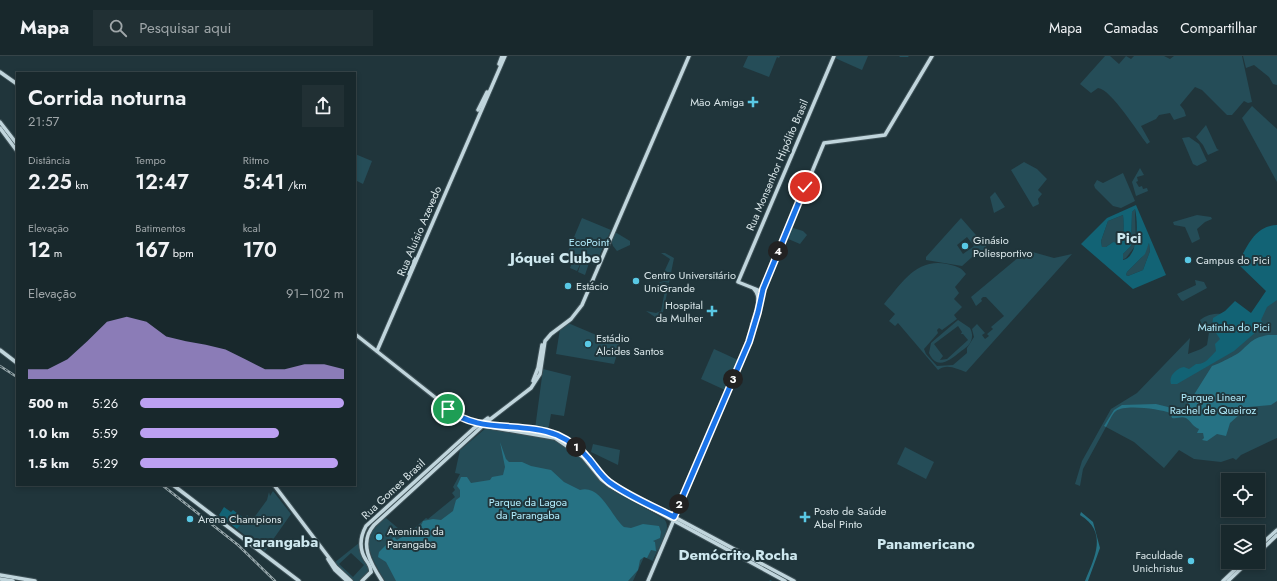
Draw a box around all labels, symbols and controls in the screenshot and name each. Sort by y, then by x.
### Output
search box [93,10,373,46]
text: Mapa [20,14,69,41]
icon: search [107,17,129,39]
text: Pesquisar aqui [139,17,231,39]
text: Mapa [1049,18,1082,38]
text: Camadas [1104,18,1158,38]
text: Compartilhar [1180,18,1257,38]
text: Corrida noturna [28,81,187,113]
button: share [302,85,344,127]
place label: Mão Amiga [690,94,744,110]
marker: Mão Amiga [747,96,759,108]
street label: Rua Monsenhor Hipólito Brasil [742,97,812,233]
text: 21:57 [28,112,59,131]
text: Distância [28,152,70,168]
text: Tempo [135,152,166,168]
text: Ritmo [243,152,269,168]
text: 2.25 [28,168,72,197]
text: 12:47 [135,168,189,197]
text: 5:41 [243,168,284,197]
pin [788,170,822,204]
icon: check [794,176,816,198]
text: km [72,177,89,193]
text: /km [284,177,307,193]
street label: Rua Aluísio Azevedo [393,184,445,278]
text: Elevação [28,220,69,236]
text: Batimentos [135,220,185,236]
text: kcal [243,220,260,236]
district label: Pici [1116,227,1142,249]
place label: Ginásio Poliesportivo [973,232,1032,261]
park label: EcoPoint [569,234,610,250]
text: 12 [28,236,50,265]
text: 167 [135,236,170,265]
text: 170 [243,236,277,265]
pin: 4 [768,241,788,261]
marker: Ginásio Poliesportivo [960,241,970,251]
text: 4 [774,243,782,259]
text: m [50,245,62,261]
text: bpm [170,245,194,261]
district label: Jóquei Clube [507,247,600,269]
place label: Campus do Pici [1196,252,1270,268]
marker: Campus do Pici [1183,255,1193,265]
place label: Centro Universitário UniGrande [644,267,736,296]
marker: Centro Universitário UniGrande [631,276,641,286]
place label: Estácio [576,278,609,294]
marker: Estácio [563,281,573,291]
text: Elevação [28,284,76,303]
text: 91–102 m [286,284,344,303]
place label: Hospital da Mulher [656,297,703,326]
marker: Hospital da Mulher [706,305,718,317]
park label: Matinha do Pici [1198,319,1270,335]
place label: Estádio Alcides Santos [596,330,664,359]
marker: Estádio Alcides Santos [583,339,593,349]
pin: 3 [723,369,743,389]
text: 3 [730,371,736,387]
park label: Parque Linear Rachel de Queiroz [1170,389,1256,418]
pin [431,392,465,426]
text: 500 m [28,394,68,413]
text: 5:26 [92,394,118,413]
icon: arrive [437,398,459,420]
text: 1.0 km [28,424,69,443]
text: 5:59 [92,424,118,443]
pin: 1 [566,437,586,457]
text: 1 [573,439,579,455]
text: 1.5 km [28,454,69,473]
text: 5:29 [92,454,118,473]
street label: Rua Gomes Brasil [358,455,428,523]
map controls [1221,473,1265,569]
button: locate [1221,473,1265,517]
park label: Parque da Lagoa da Parangaba [489,494,567,523]
pin: 2 [669,494,689,514]
text: 2 [675,496,683,512]
place label: Posto de Saúde Abel Pinto [814,503,887,532]
place label: Arena Champions [198,511,282,527]
marker: Posto de Saúde Abel Pinto [799,511,811,523]
marker: Arena Champions [185,514,195,524]
place label: Areninha da Parangaba [387,523,444,552]
button: layers [1221,525,1265,569]
district label: Parangaba [244,531,318,553]
marker: Areninha da Parangaba [374,532,384,542]
district label: Panamericano [877,533,975,555]
district label: Demócrito Rocha [678,544,798,566]
place label: Faculdade Unichristus [1133,547,1184,576]
marker: Faculdade Unichristus [1186,556,1196,566]

